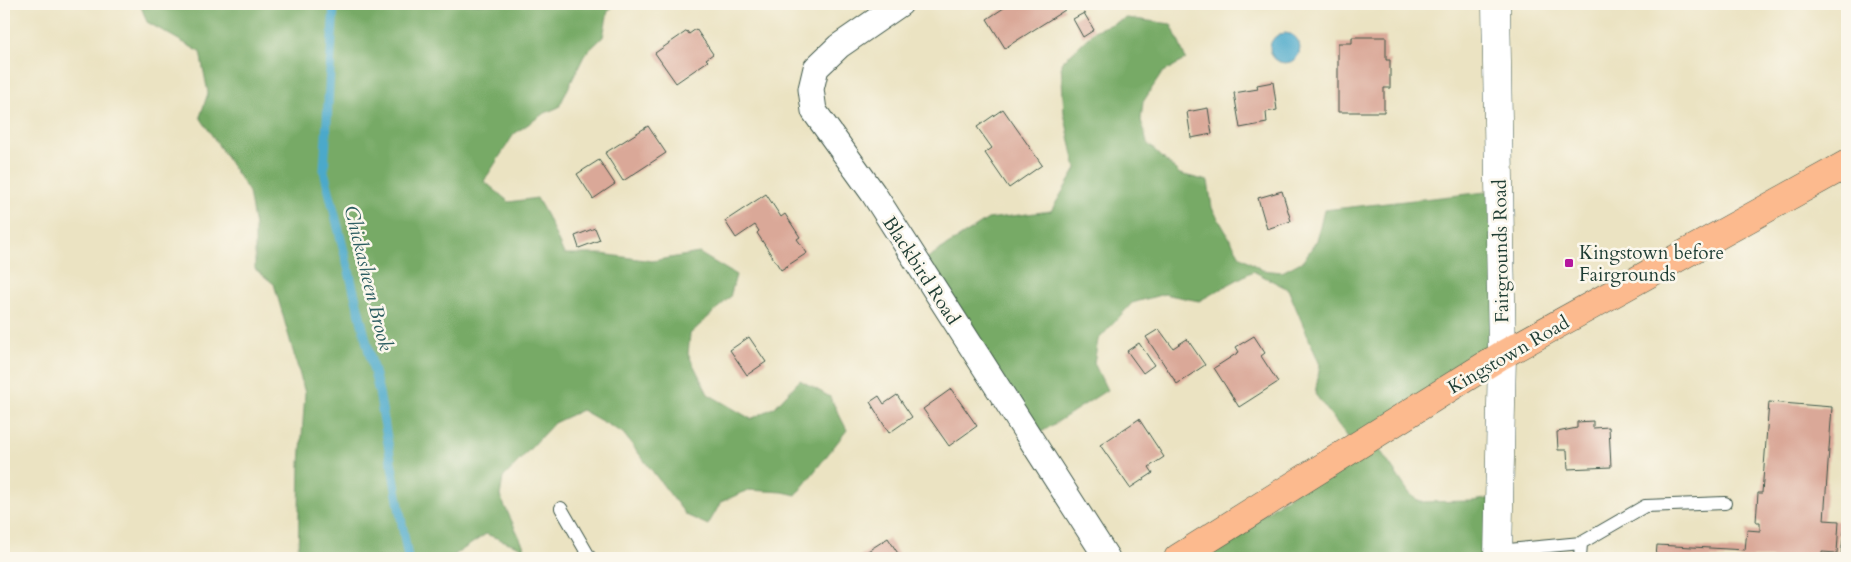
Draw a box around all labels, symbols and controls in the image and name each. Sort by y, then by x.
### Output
street label: Fairgrounds Road [1487,179,1515,323]
water label: Chickasheen Brook [337,203,400,354]
street label: Blackbird Road [876,211,966,330]
place label: Kingstown before Fairgrounds [1579,240,1724,288]
marker: Kingstown before Fairgrounds [1563,257,1575,269]
street label: Kingstown Road [1443,309,1574,400]

